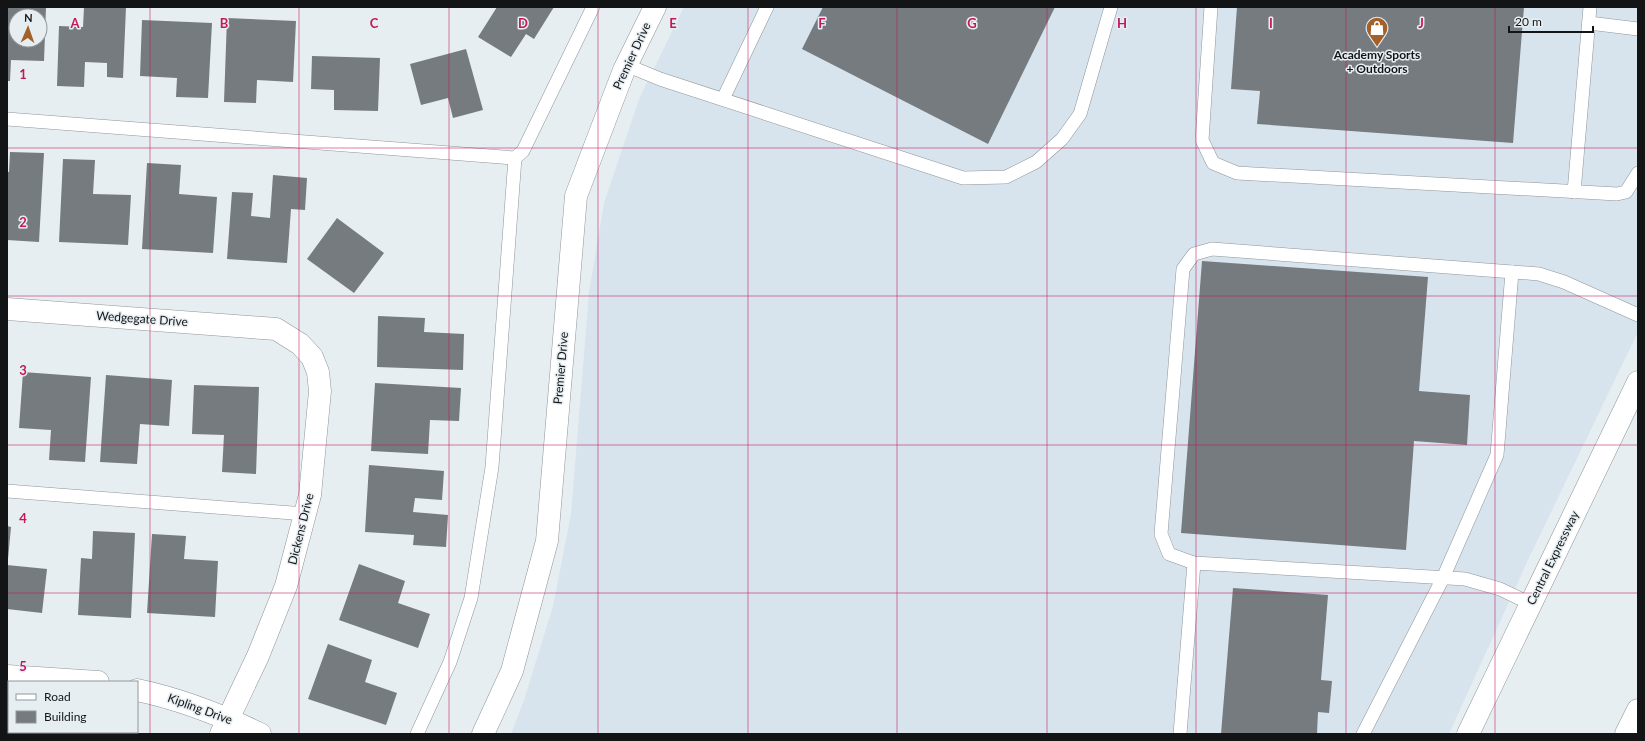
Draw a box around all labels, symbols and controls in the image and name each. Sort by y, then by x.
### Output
north arrow [8,8,48,48]
scale bar [1509,8,1593,34]
text: N [24,11,33,24]
text: 20 m [1515,14,1542,29]
text: A [69,15,80,31]
text: B [220,15,229,31]
text: C [370,15,379,31]
text: D [518,15,528,31]
text: E [669,15,677,31]
text: F [818,15,826,31]
text: G [967,15,977,31]
text: H [1117,15,1127,31]
text: I [1269,15,1273,31]
shop icon: Academy Sports + Outdoors [1364,15,1390,48]
text: J [1418,15,1424,31]
street label: Premier Drive [609,20,654,92]
place label: Academy Sports + Outdoors [1333,47,1420,76]
text: 1 [19,66,27,82]
text: 2 [19,214,27,230]
street label: Wedgegate Drive [96,308,188,329]
street label: Premier Drive [550,331,571,405]
text: 3 [19,362,27,378]
street label: Dickens Drive [284,492,317,566]
street label: Central Expressway [1523,507,1582,607]
text: 4 [19,510,27,526]
text: 5 [19,658,27,674]
legend [8,681,138,733]
text: Road [44,689,71,704]
street label: Kipling Drive [166,690,235,727]
text: Building [44,709,87,724]

